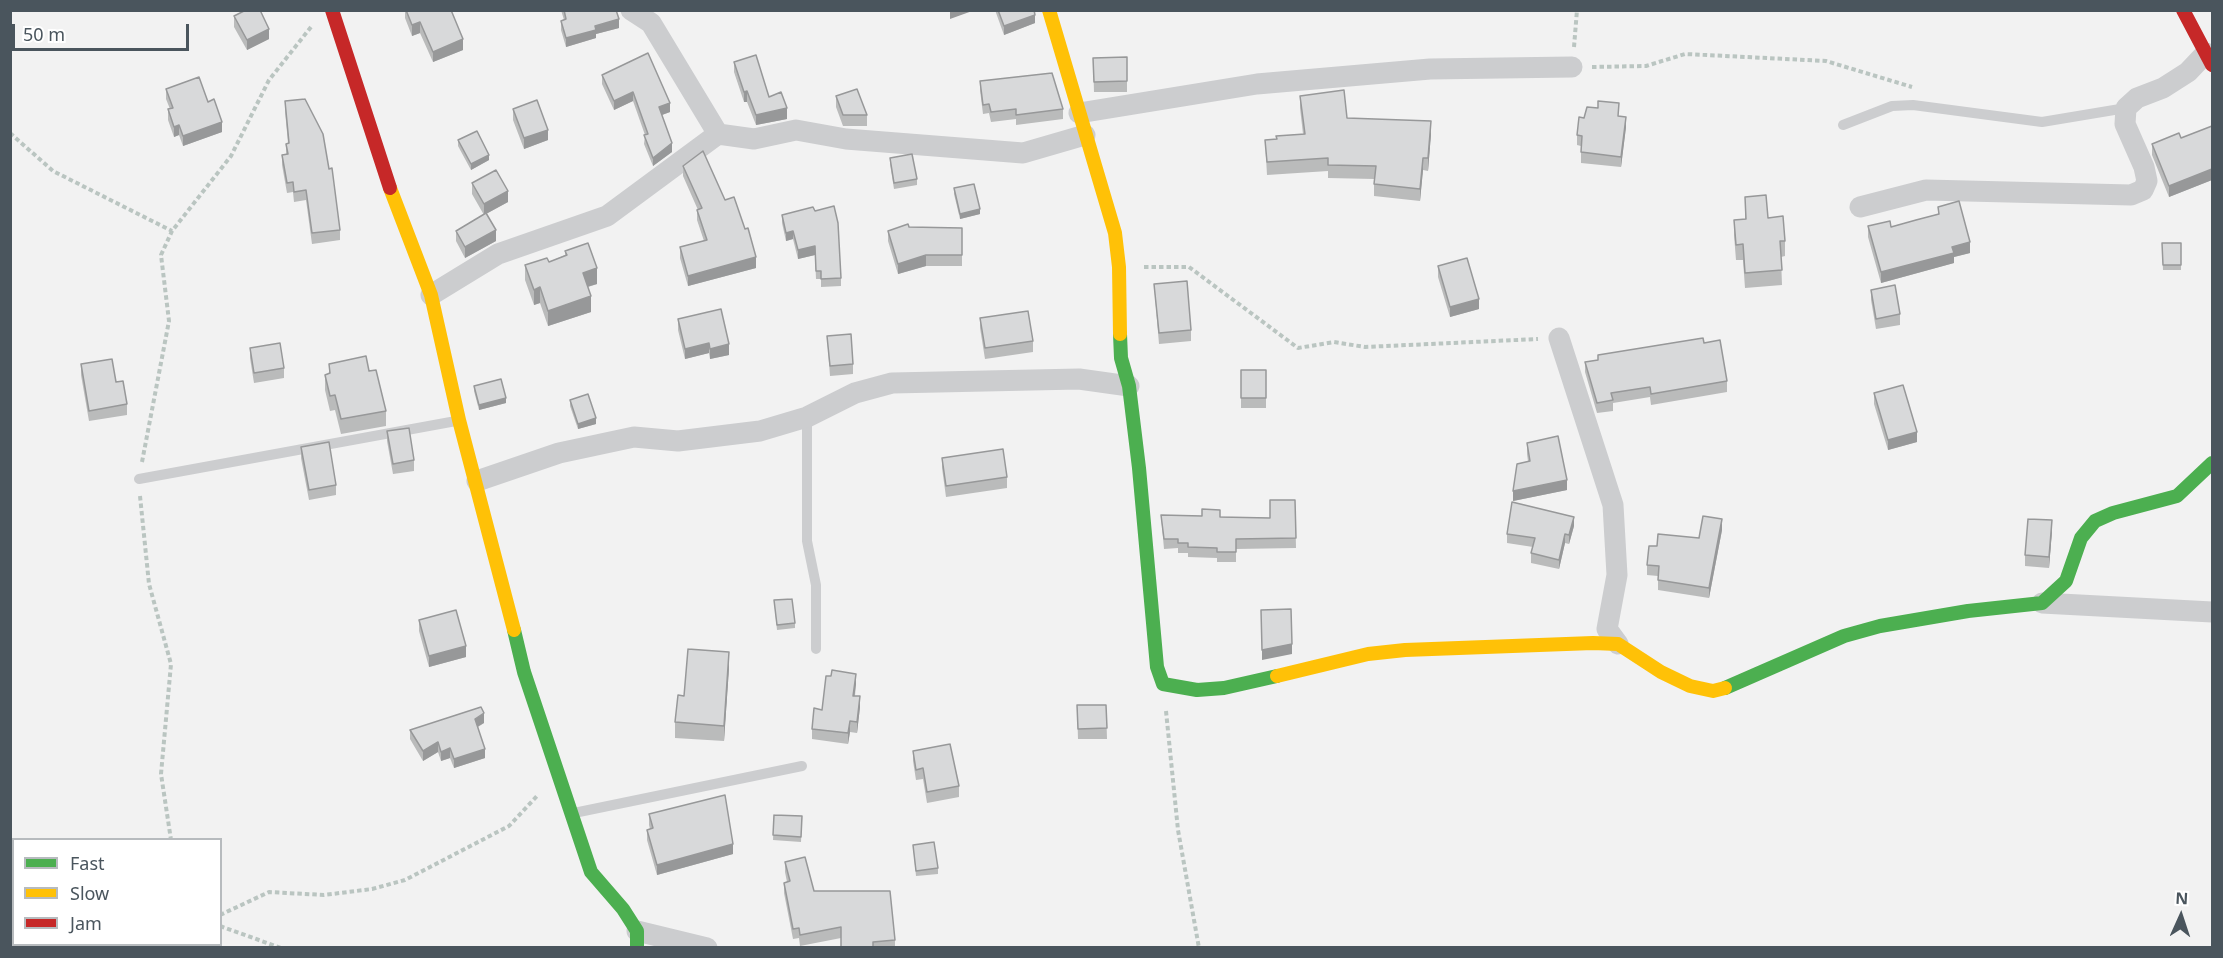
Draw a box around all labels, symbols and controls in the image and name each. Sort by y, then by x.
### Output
scale bar [15,12,192,50]
text: 50 m [23,22,65,46]
legend [12,838,222,946]
text: Fast [70,851,105,875]
text: Slow [70,881,109,905]
north arrow [2151,886,2211,946]
text: N [2175,887,2189,909]
text: Jam [70,911,102,935]

